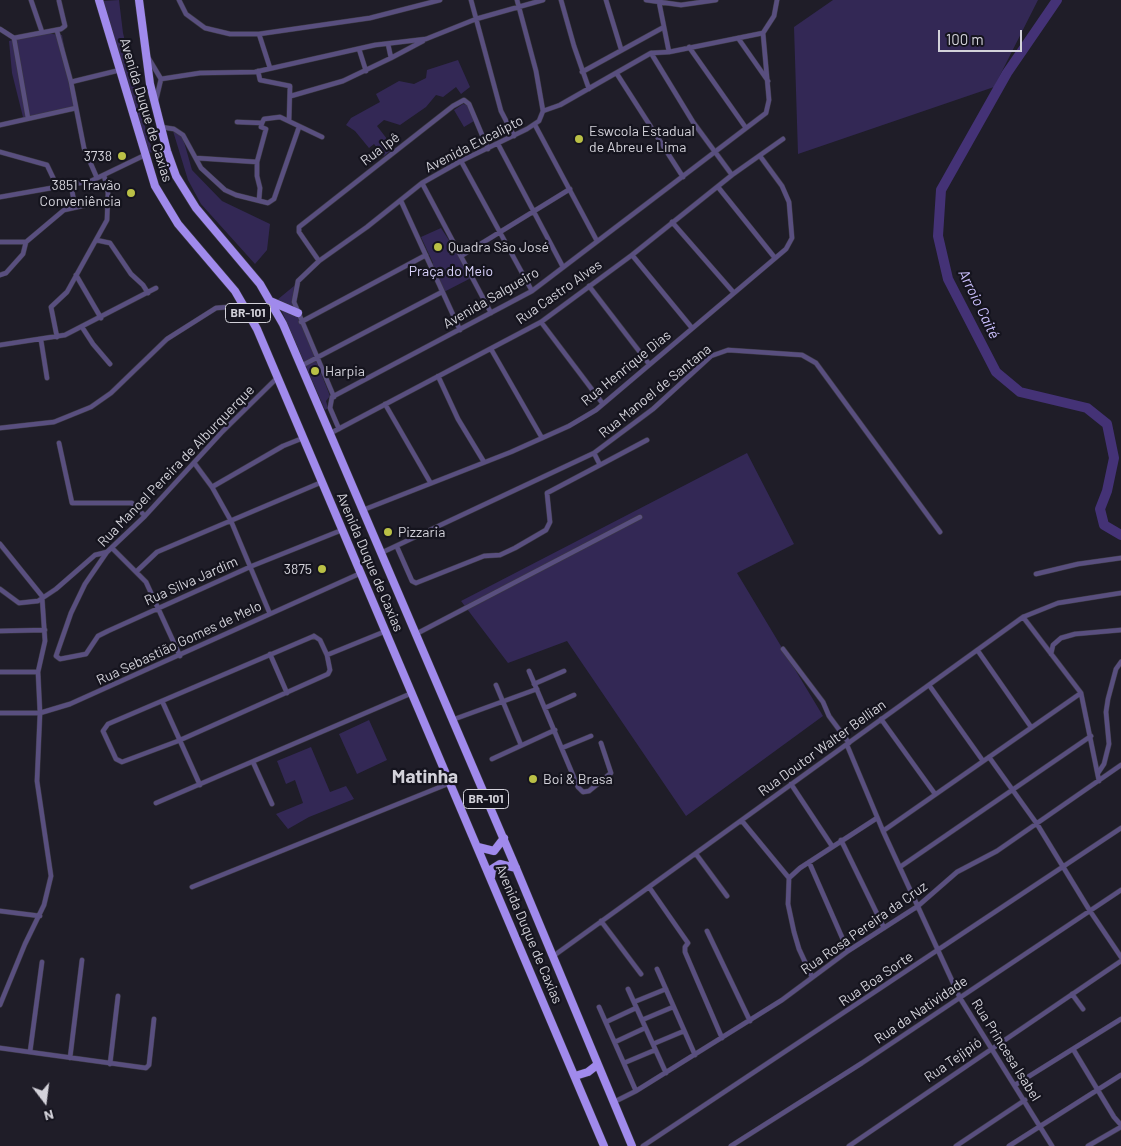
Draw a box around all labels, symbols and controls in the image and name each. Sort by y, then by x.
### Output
scale bar [941,20,1025,52]
text: 100 m [946,30,984,48]
street label: Avenida Duque de Caxias [116,36,176,184]
street label: Avenida Eucalipto [422,112,526,176]
place label: Eswcola Estadual de Abreu e Lima [589,123,695,156]
street label: Rua Ipê [357,129,403,169]
marker: Eswcola Estadual de Abreu e Lima [573,133,585,145]
place label: 3738 [84,148,112,164]
marker: 3738 [116,150,128,162]
place label: 3851 Travão Conveniência [40,177,121,210]
marker: 3851 Travão Conveniência [125,187,137,199]
place label: Quadra São José [448,239,549,255]
marker: Quadra São José [432,241,444,253]
street label: Rua Castro Alves [513,256,605,328]
park label: Praça do Meio [409,263,493,279]
street label: Avenida Salgueiro [440,264,542,332]
water label: Arroio Caité [954,266,1004,342]
road number: BR-101 [226,304,270,322]
street label: Rua Henrique Dias [578,327,674,409]
street label: Rua Manoel de Santana [596,341,714,441]
place label: Harpia [325,363,365,379]
marker: Harpia [309,365,321,377]
street label: Rua Manoel Pereira de Alburquerque [94,382,258,550]
street label: Avenida Duque de Caxias [333,490,407,634]
place label: Pizzaria [398,524,445,540]
marker: Pizzaria [382,526,394,538]
street label: Rua Silva Jardim [142,553,240,609]
place label: 3875 [284,561,312,577]
marker: 3875 [316,563,328,575]
street label: Rua Sebastião Gomes de Melo [94,597,264,689]
street label: Rua Doutor Walter Bellian [755,696,889,800]
district label: Matinha [392,766,458,788]
place label: Boi & Brasa [543,771,613,787]
marker: Boi & Brasa [527,773,539,785]
road number: BR-101 [464,790,508,809]
street label: Avenida Duque de Caxias [492,862,566,1006]
street label: Rua Rosa Pereira da Cruz [798,878,930,978]
street label: Rua Boa Sorte [836,948,916,1010]
street label: Rua da Natividade [871,973,971,1047]
street label: Rua Princesa Isabel [968,996,1044,1104]
street label: Rua Tejipió [921,1034,985,1086]
north arrow [20,1076,70,1126]
text: N [42,1107,56,1125]

